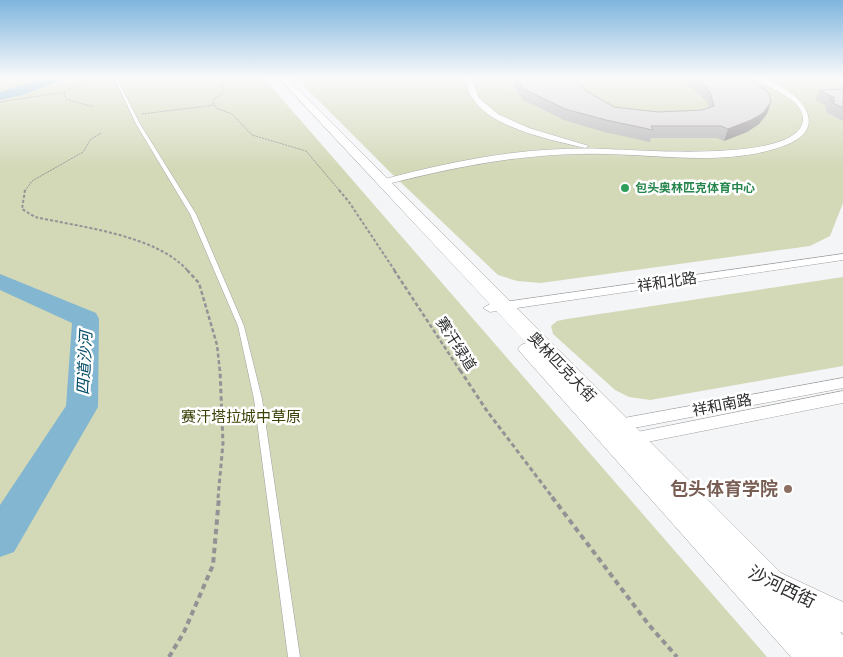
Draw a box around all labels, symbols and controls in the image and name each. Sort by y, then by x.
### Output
place label: 包头奥林匹克体育中心 [635,180,755,195]
marker: 包头奥林匹克体育中心 [619,182,631,194]
street label: 祥和北路 [636,268,698,295]
street label: 赛汗绿道 [432,313,481,374]
water label: 四道沙河 [72,328,96,395]
street label: 奥林匹克大街 [524,328,600,406]
street label: 祥和南路 [691,389,753,420]
park label: 赛汗塔拉城中草原 [181,407,301,426]
place label: 包头体育学院 [670,477,778,500]
marker: 包头体育学院 [782,483,794,495]
street label: 沙河西街 [745,560,820,613]

